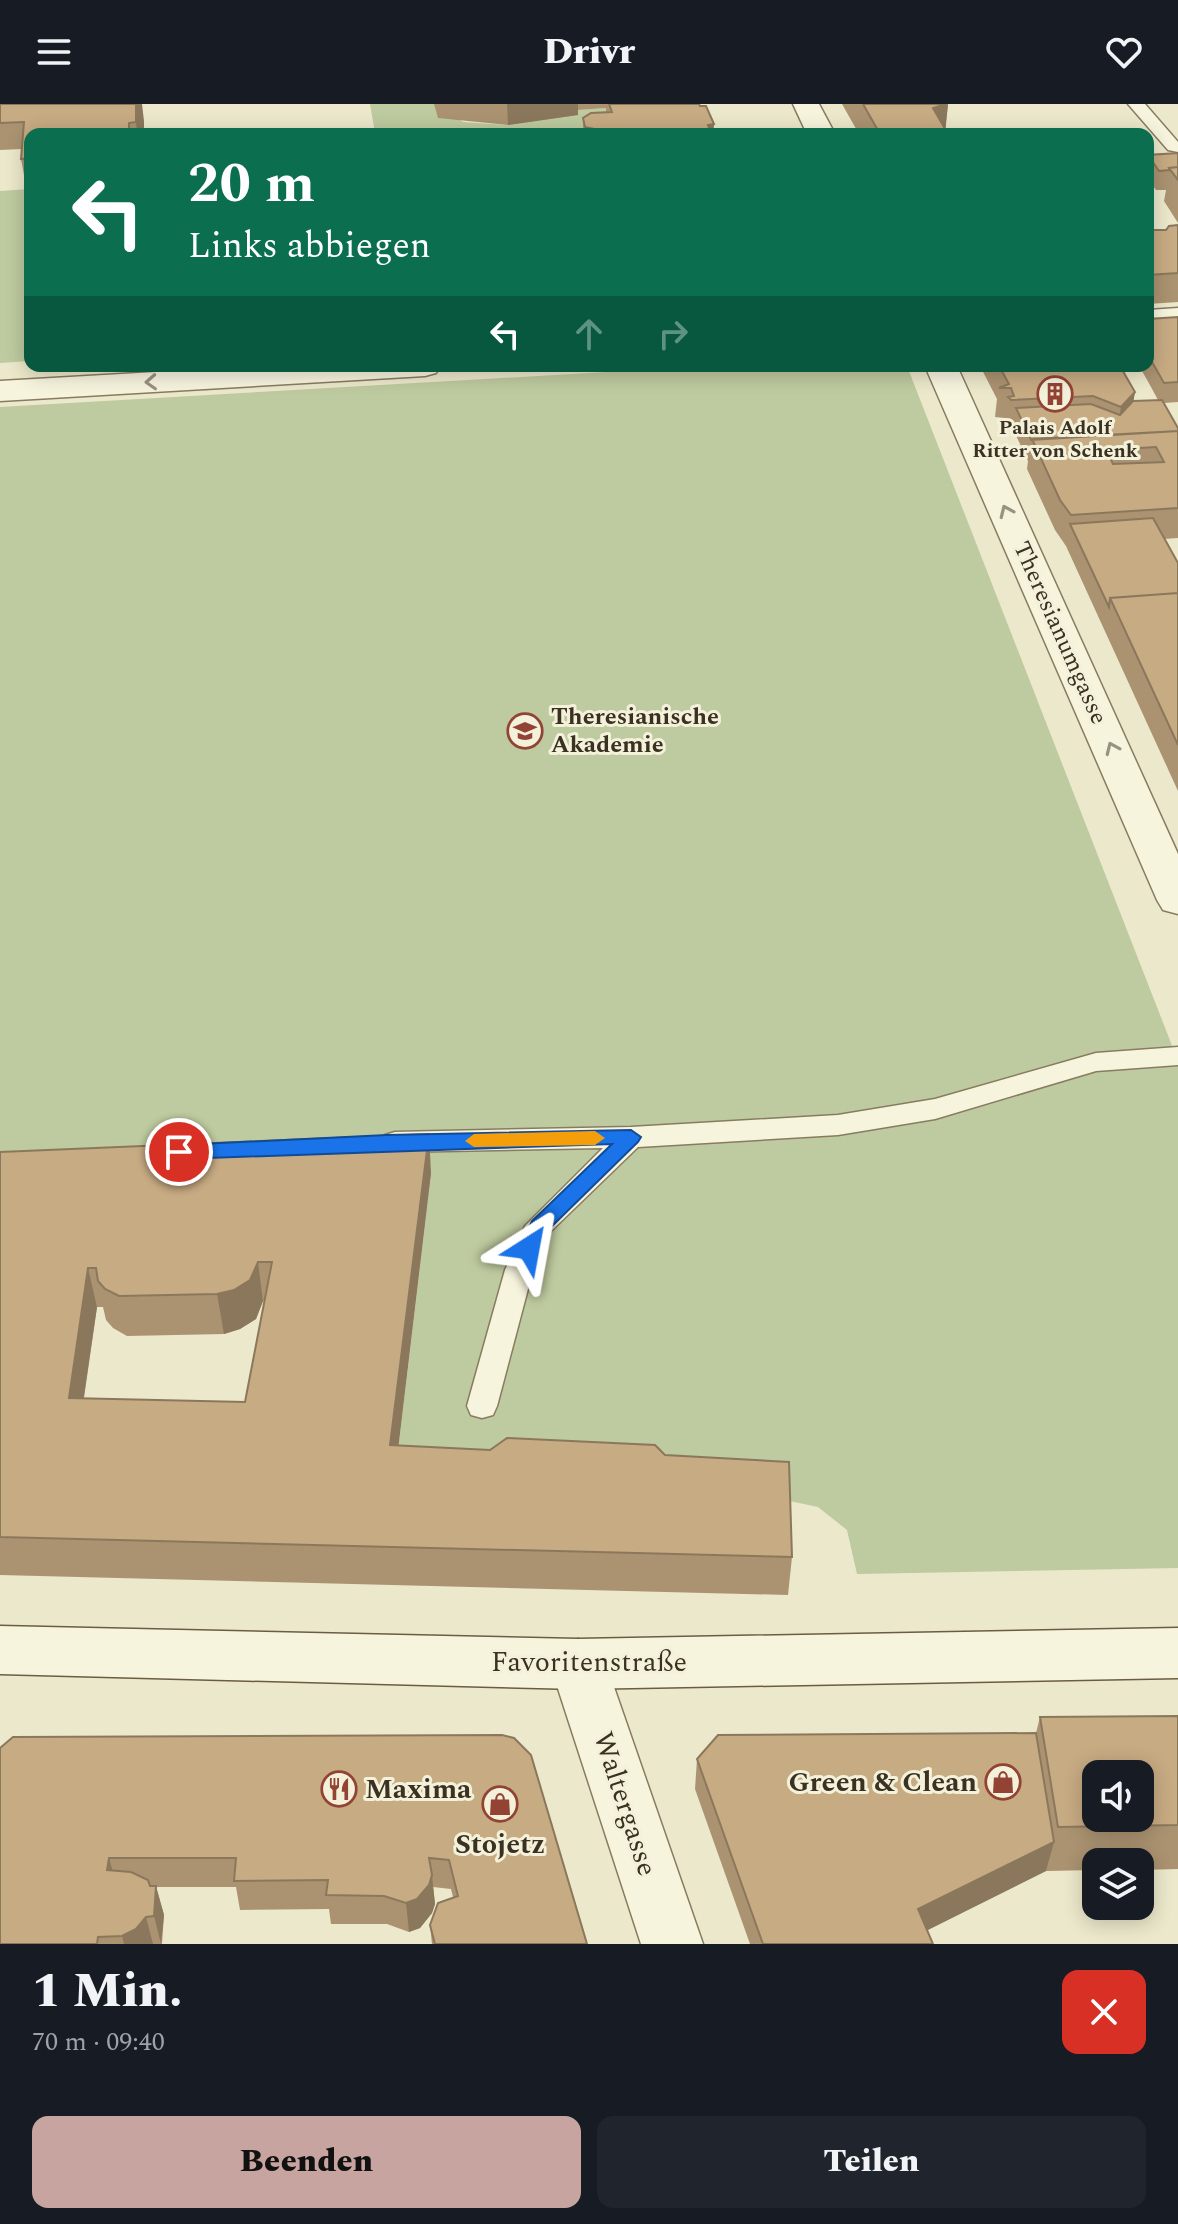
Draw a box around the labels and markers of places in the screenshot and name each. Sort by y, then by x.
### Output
building icon: Palais Adolf Ritter von Schenk [1036,375,1074,413]
place label: Palais Adolf Ritter von Schenk [972,413,1138,466]
place label: Theresianische Akademie [551,699,719,763]
school or university icon: Theresianische Akademie [506,712,544,750]
pin [145,1118,213,1186]
place label: Green & Clean [788,1761,977,1804]
shop icon: Green & Clean [984,1763,1022,1801]
place label: Maxima [365,1768,472,1811]
restaurant icon: Maxima [320,1770,358,1808]
shop icon: Stojetz [481,1785,519,1823]
place label: Stojetz [455,1823,545,1866]

